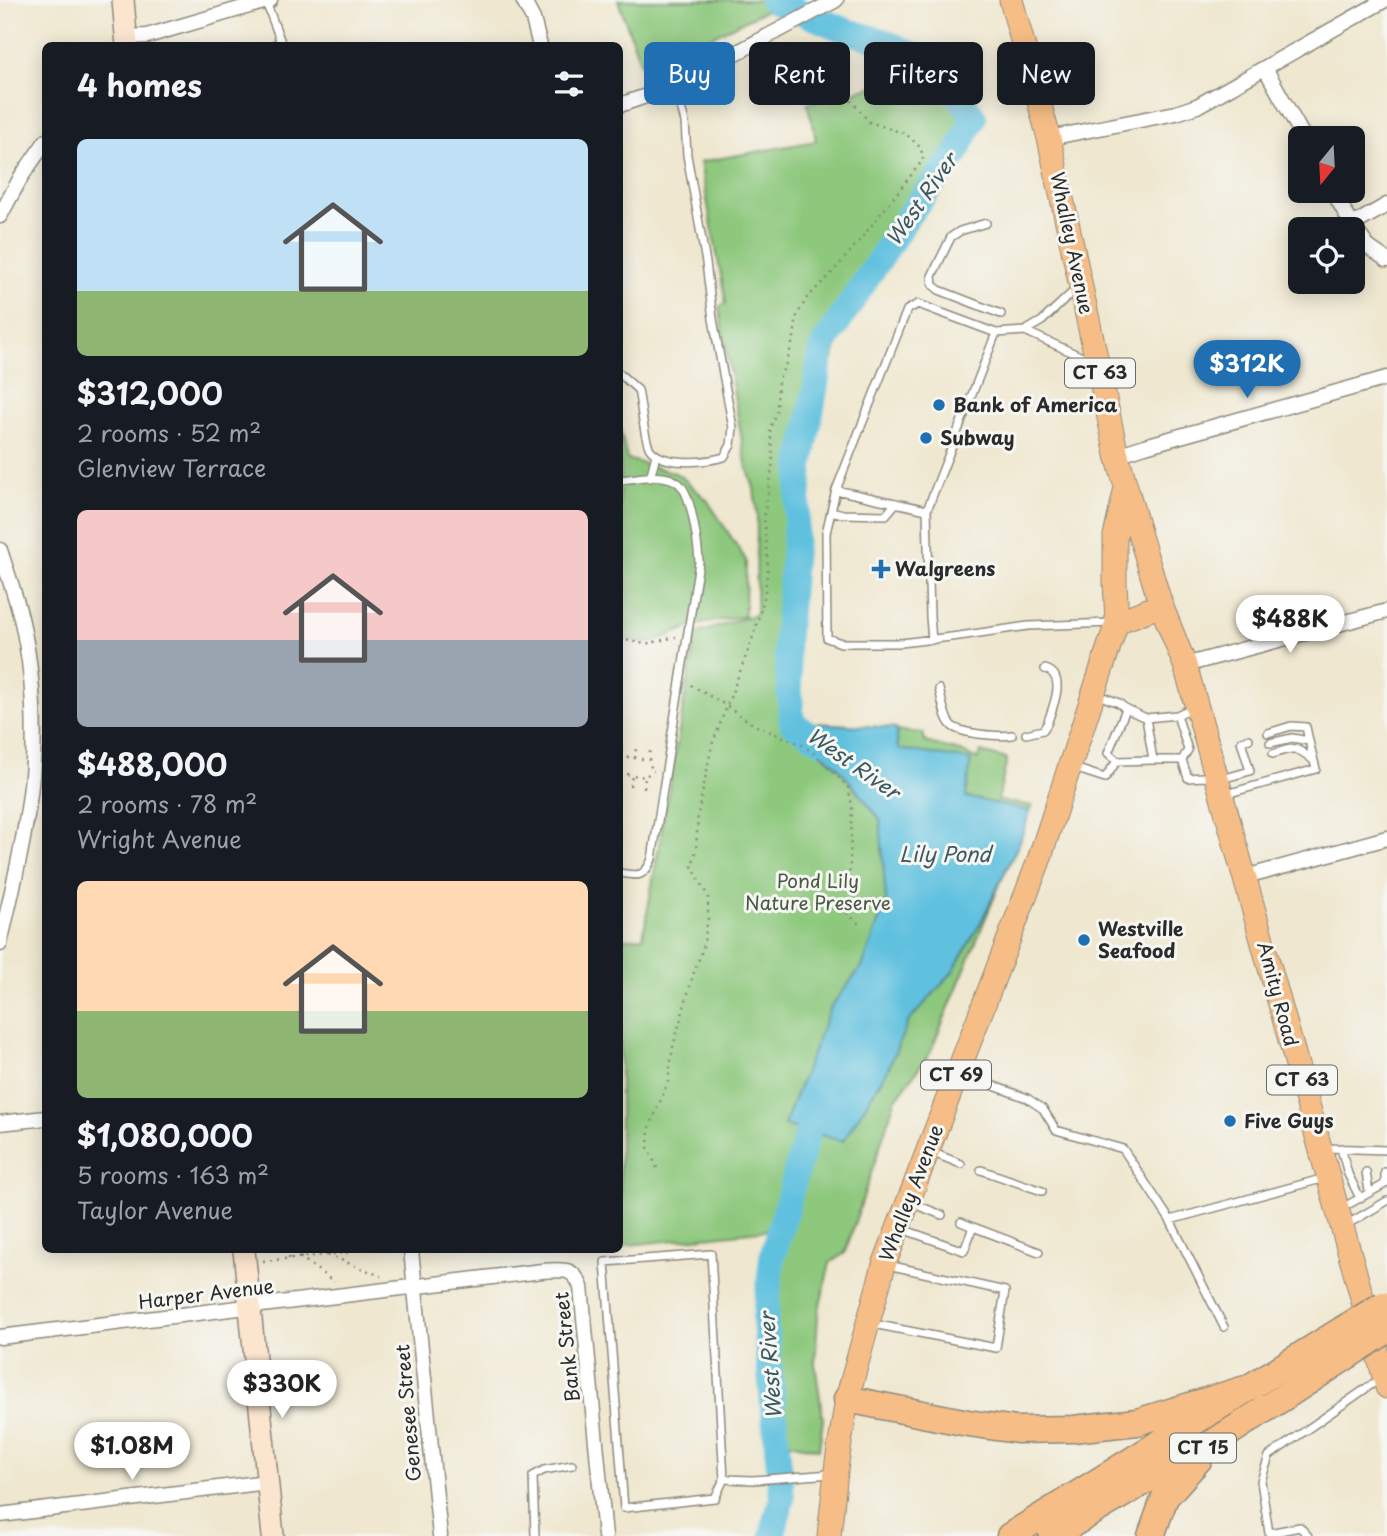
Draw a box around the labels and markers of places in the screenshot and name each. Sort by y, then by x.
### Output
pin: $312K [1198,340,1296,400]
place label: Bank of America [953,390,1118,418]
marker: Bank of America [931,397,947,413]
place label: Subway [940,423,1014,451]
marker: Subway [918,430,934,446]
place label: Walgreens [895,554,995,582]
marker: Walgreens [873,561,889,577]
pin: $488K [1241,596,1339,655]
place label: Westville Seafood [1098,914,1183,964]
marker: Westville Seafood [1076,932,1092,948]
place label: Five Guys [1244,1106,1334,1134]
marker: Five Guys [1222,1113,1238,1129]
pin: $330K [233,1360,331,1420]
pin: $1.08M [75,1422,189,1482]

